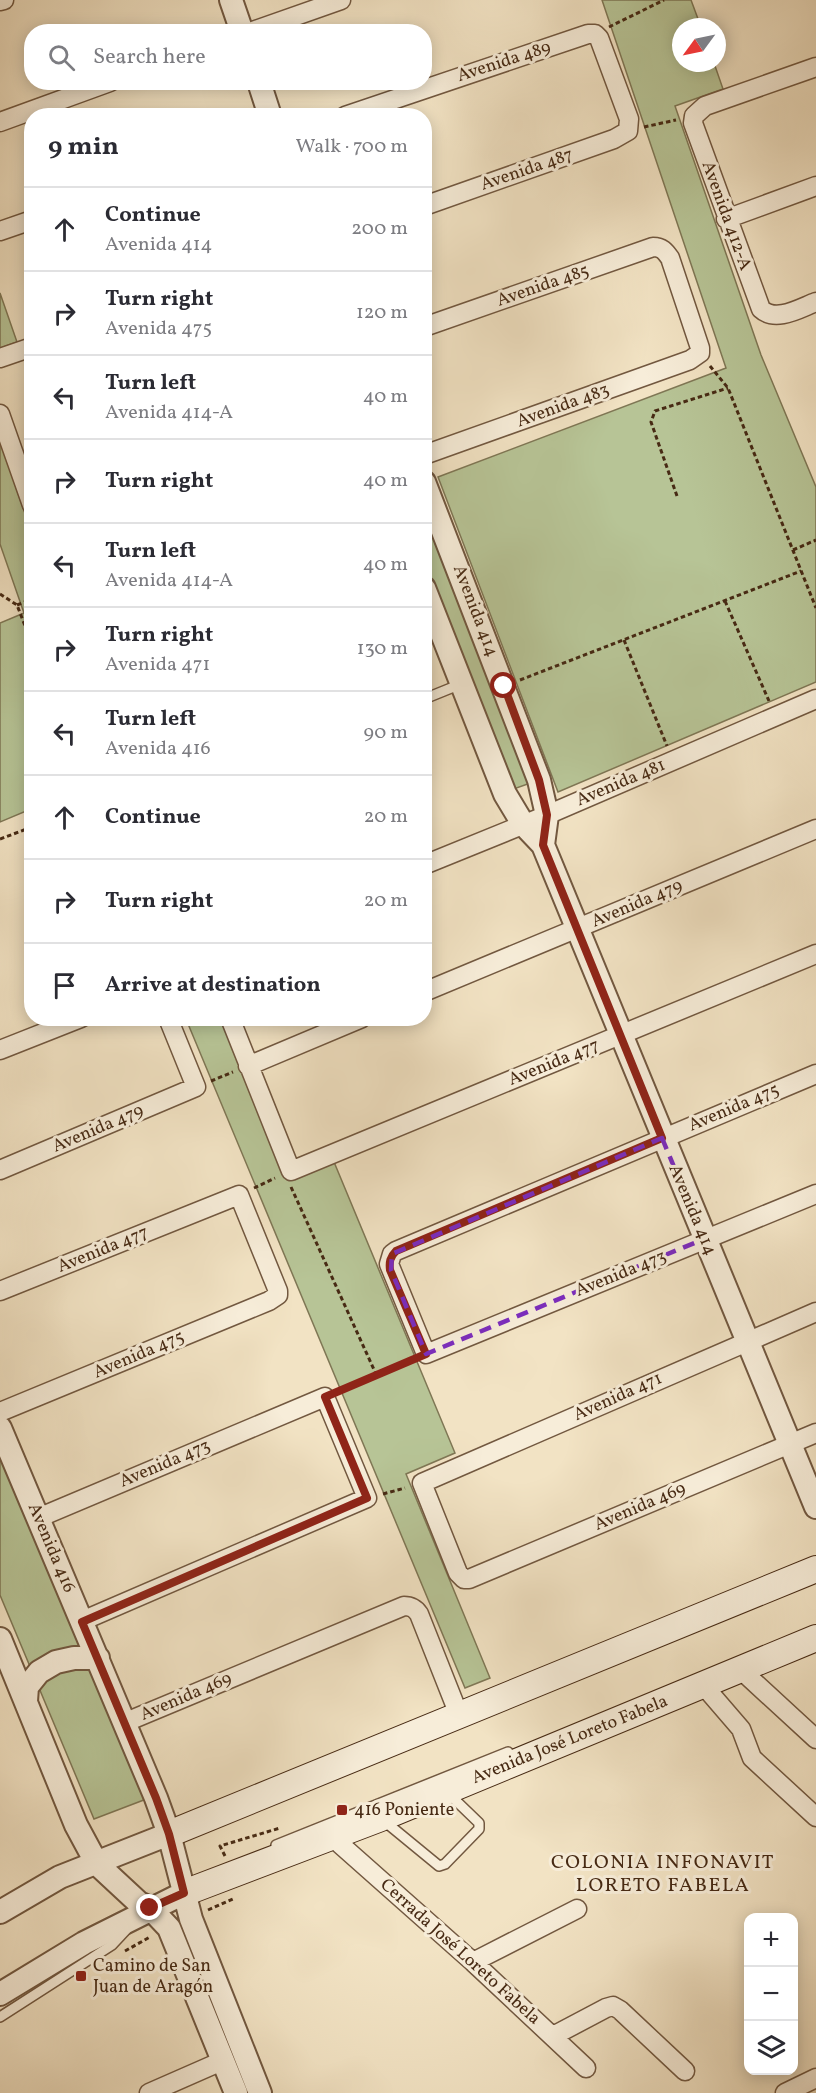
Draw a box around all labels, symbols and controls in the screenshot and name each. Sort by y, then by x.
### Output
north arrow [672,18,726,72]
search box [24,24,432,90]
street label: Avenida 489 [454,35,554,89]
icon: search [45,41,78,74]
text: Search here [93,42,206,73]
text: 9 min [48,129,119,165]
text: Walk · 700 m [296,133,408,161]
street label: Avenida 487 [477,142,577,198]
street label: Avenida 412-A [695,158,757,275]
text: Continue [105,200,201,231]
icon: ahead [48,213,81,246]
text: 200 m [351,215,408,243]
text: Avenida 414 [105,231,213,259]
street label: Avenida 485 [493,258,593,314]
text: Turn right [105,284,213,315]
icon: right [48,297,81,330]
text: 120 m [356,299,408,327]
text: Avenida 475 [105,315,212,343]
text: Turn left [105,368,196,399]
street label: Avenida 483 [513,378,613,434]
icon: left [48,381,81,414]
text: 40 m [363,383,408,411]
text: Avenida 414-A [105,399,233,427]
icon: right [48,465,81,498]
text: Turn right [105,466,213,497]
text: 40 m [363,467,408,495]
text: Turn left [105,536,196,567]
icon: left [48,549,81,582]
text: 40 m [363,551,408,579]
street label: Avenida 414 [446,561,504,661]
text: Avenida 414-A [105,567,233,595]
text: Turn right [105,620,213,651]
icon: right [48,633,81,666]
text: 130 m [357,635,408,663]
text: Avenida 471 [105,651,210,679]
route start [490,672,516,698]
text: Turn left [105,704,196,735]
icon: left [48,717,81,750]
text: 90 m [364,719,408,747]
text: Avenida 416 [105,735,211,763]
street label: Avenida 481 [572,753,670,813]
icon: ahead [48,801,81,834]
text: Continue [105,802,201,833]
text: 20 m [364,803,408,831]
street label: Avenida 479 [587,874,687,934]
icon: right [48,885,81,918]
text: Turn right [105,886,213,917]
text: 20 m [364,887,408,915]
icon: arrive [48,969,81,1002]
text: Arrive at destination [105,970,321,1001]
street label: Avenida 477 [505,1033,603,1093]
street label: Avenida 475 [685,1078,783,1138]
street label: Avenida 479 [48,1099,148,1159]
street label: Avenida 414 [662,1161,722,1259]
street label: Avenida 477 [54,1220,152,1280]
street label: Avenida 473 [572,1244,670,1304]
street label: Avenida 475 [90,1325,188,1385]
street label: Avenida 471 [570,1366,666,1428]
street label: Avenida 473 [116,1434,214,1494]
street label: Avenida 469 [590,1476,690,1538]
street label: Avenida 416 [21,1499,81,1597]
street label: Avenida 469 [136,1666,236,1728]
street label: Avenida José Loreto Fabela [468,1689,672,1791]
place label: 416 Poniente [354,1798,454,1823]
marker: 416 Poniente [335,1803,349,1817]
district label: COLONIA INFONAVIT LORETO FABELA [551,1849,775,1900]
street label: Cerrada José Loreto Fabela [374,1873,546,2031]
route end [136,1894,162,1920]
map controls [744,1913,798,2075]
button: + [744,1913,798,1967]
place label: Camino de San Juan de Aragón [93,1954,214,2000]
button: − [744,1967,798,2021]
marker: Camino de San Juan de Aragón [74,1969,88,1983]
button: layers [744,2021,798,2075]

